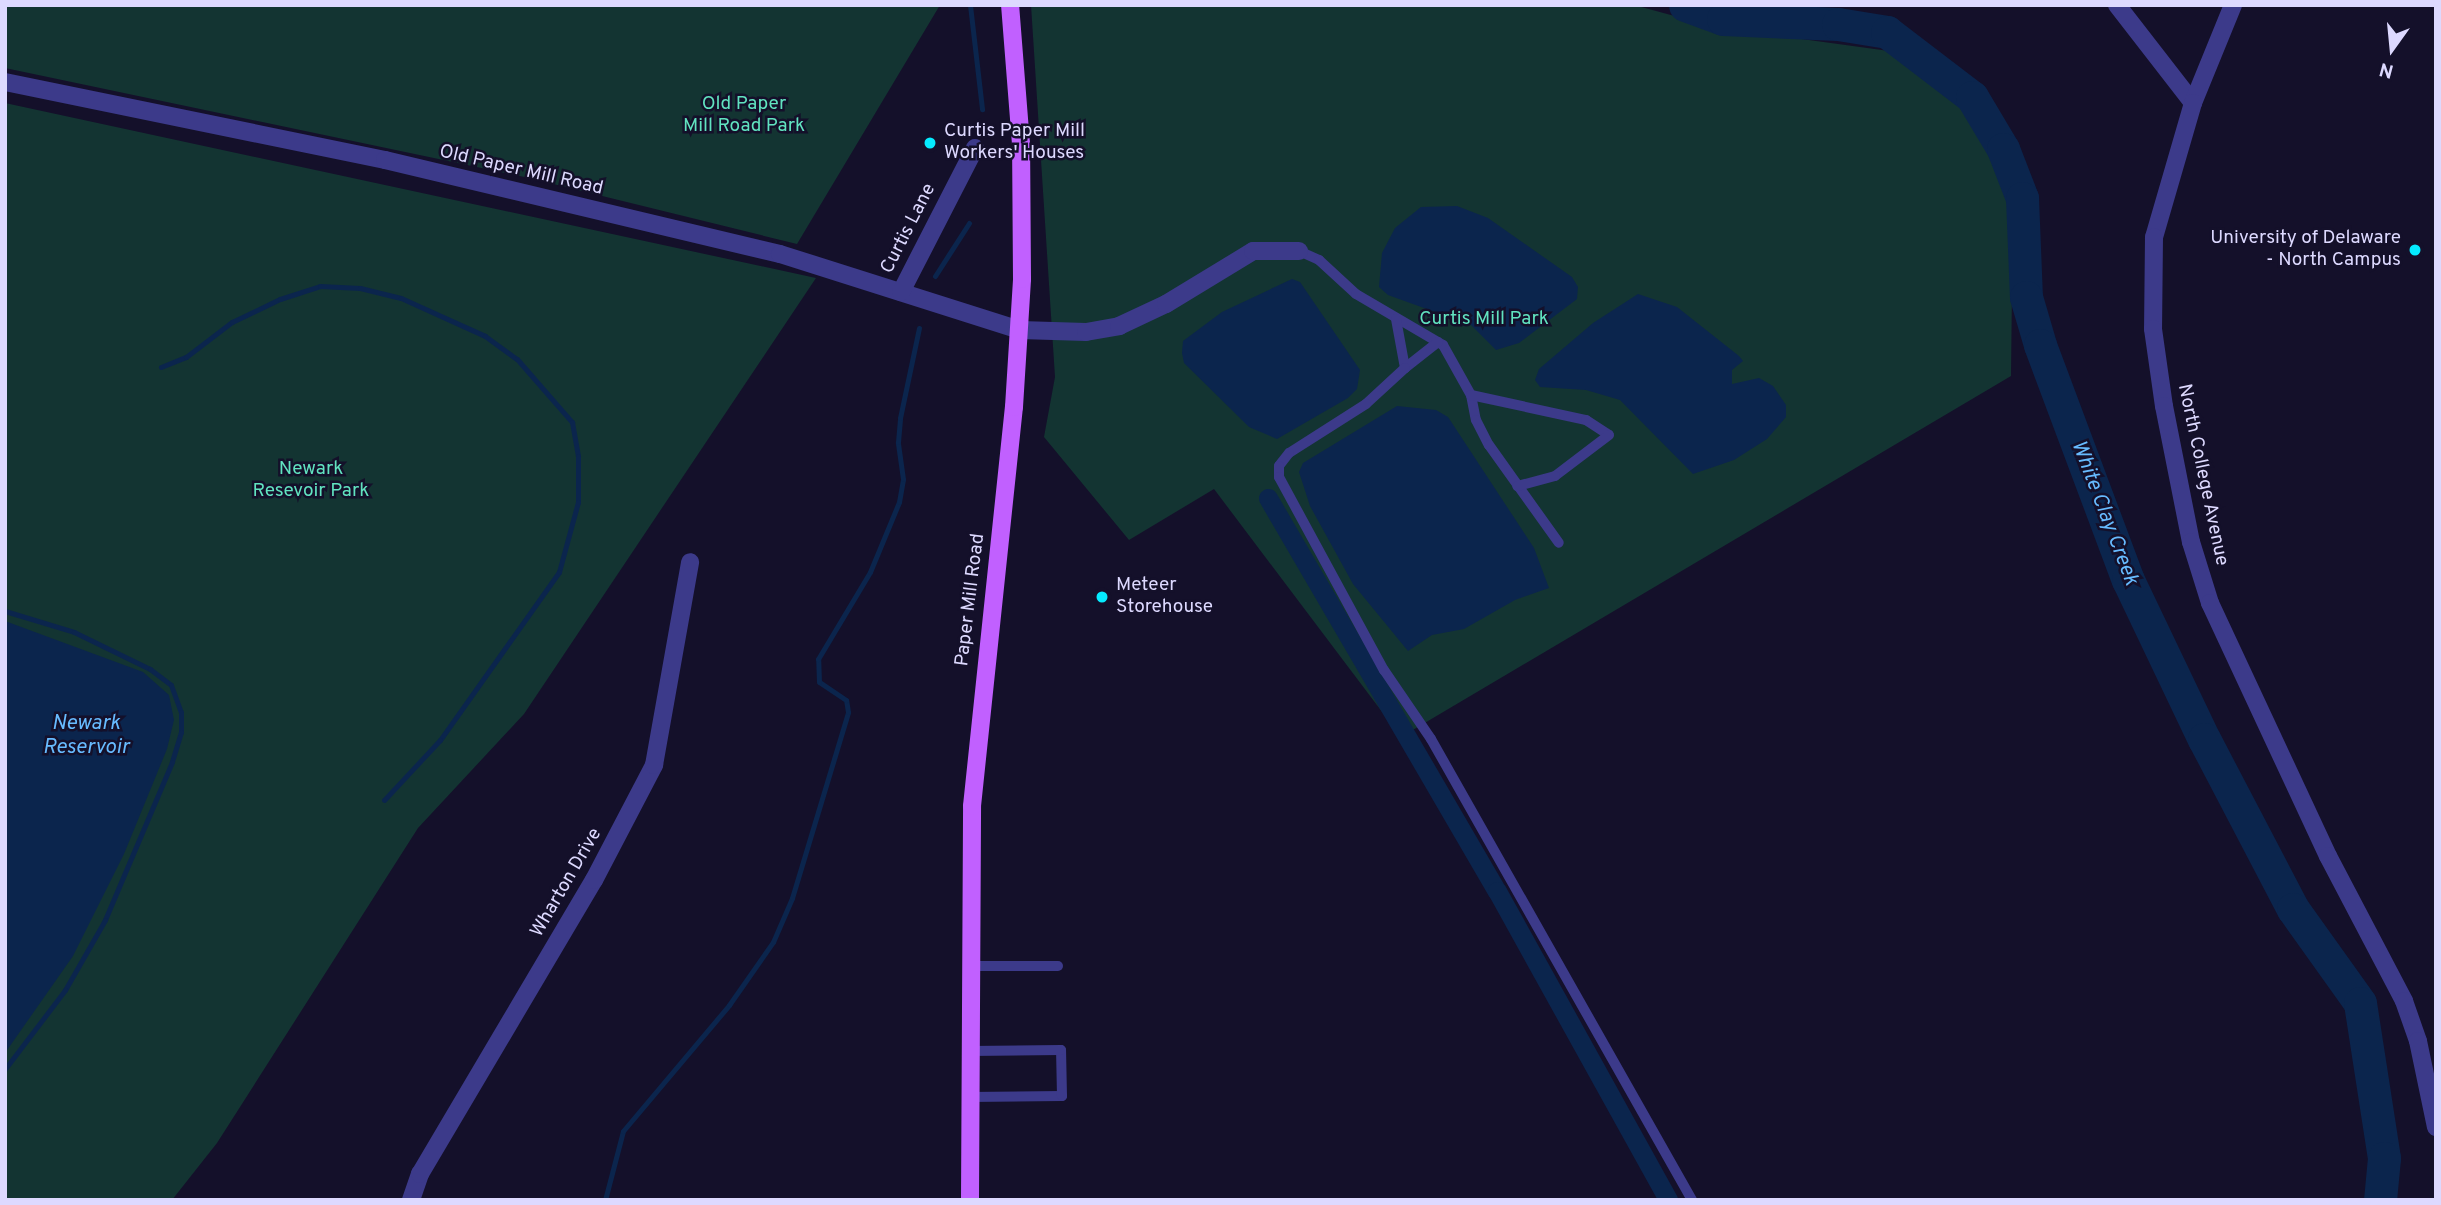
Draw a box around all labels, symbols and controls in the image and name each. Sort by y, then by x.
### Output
north arrow [2357,14,2427,84]
text: N [2377,56,2396,83]
park label: Old Paper Mill Road Park [683,94,805,138]
place label: Curtis Paper Mill Workers' Houses [944,121,1085,165]
marker: Curtis Paper Mill Workers' Houses [922,135,938,151]
street label: Old Paper Mill Road [437,141,605,201]
street label: Curtis Lane [877,180,941,278]
place label: University of Delaware - North Campus [2210,228,2401,272]
marker: University of Delaware - North Campus [2407,242,2423,258]
park label: Curtis Mill Park [1419,309,1549,331]
street label: North College Avenue [2172,382,2232,568]
water label: White Clay Creek [2065,437,2143,589]
park label: Newark Resevoir Park [253,459,369,503]
street label: Paper Mill Road [952,532,990,668]
place label: Meteer Storehouse [1116,575,1213,619]
marker: Meteer Storehouse [1094,589,1110,605]
water label: Newark Reservoir [43,711,129,761]
street label: Wharton Drive [527,824,607,942]

